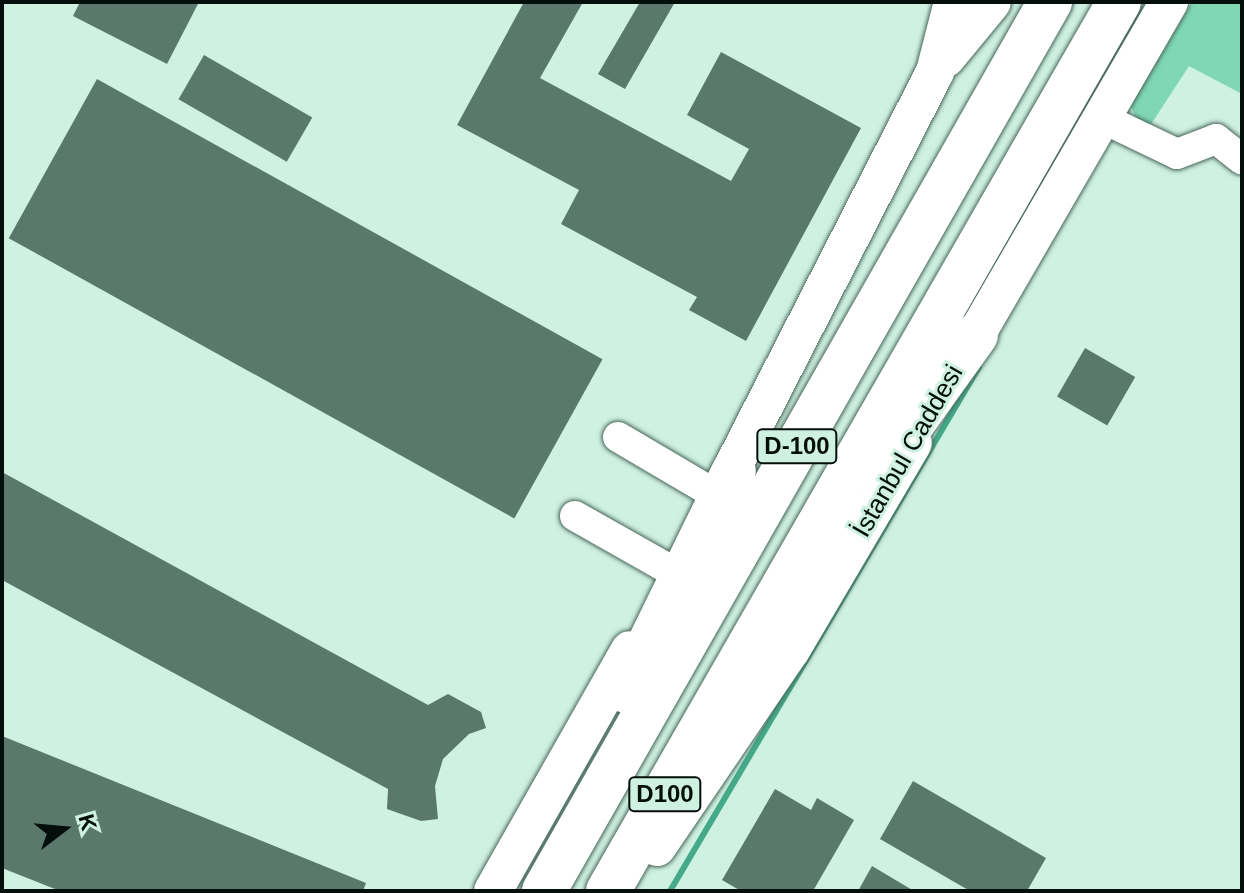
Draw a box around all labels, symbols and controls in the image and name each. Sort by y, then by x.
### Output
street label: İstanbul Caddesi [846,359,970,543]
road number: D-100 [755,426,839,466]
road number: D100 [627,774,703,814]
north arrow [24,789,104,869]
text: K [73,811,102,833]

